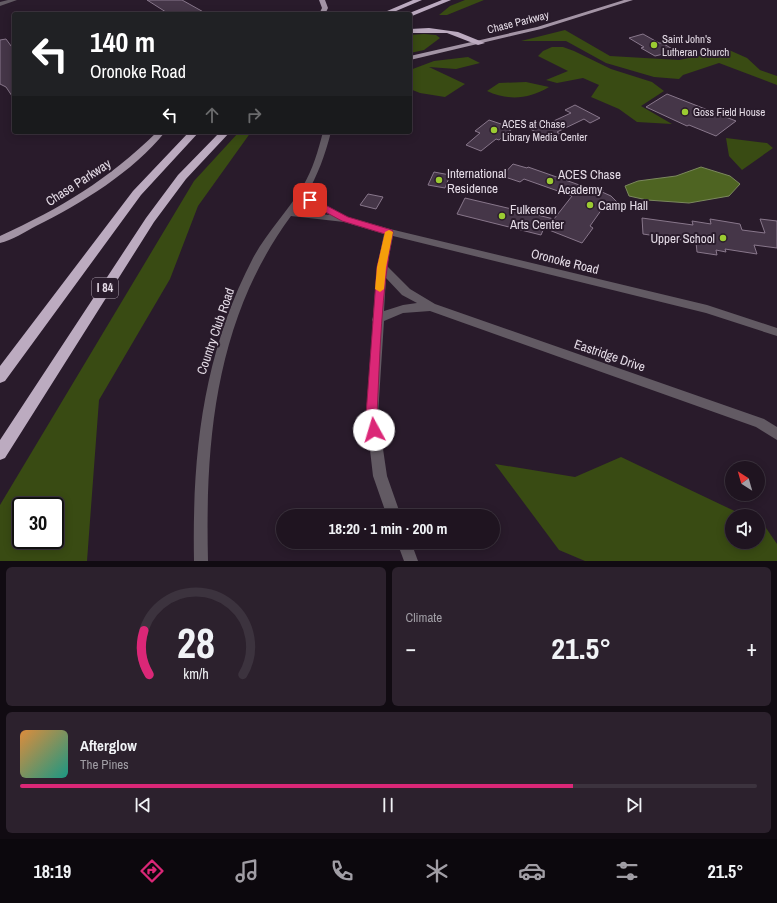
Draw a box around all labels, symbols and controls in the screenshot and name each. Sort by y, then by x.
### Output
street label: Chase Parkway [486,7,551,36]
text: 140 m [90,23,155,61]
icon: left [24,28,76,80]
place label: Saint John's Lutheran Church [662,32,729,59]
marker: Saint John's Lutheran Church [649,40,659,50]
text: Oronoke Road [90,59,186,84]
icon: left [159,104,181,126]
icon: ahead [201,104,223,126]
icon: right [243,104,265,126]
place label: Goss Field House [693,105,765,119]
marker: Goss Field House [680,107,690,117]
place label: ACES at Chase Library Media Center [501,117,587,144]
marker: ACES at Chase Library Media Center [489,125,499,135]
street label: Chase Parkway [42,155,115,210]
place label: International Residence [447,165,506,197]
place label: ACES Chase Academy [557,166,621,198]
marker: International Residence [434,175,444,185]
marker: ACES Chase Academy [545,176,555,186]
pin [293,183,327,217]
icon: arrive [299,189,321,211]
place label: Camp Hall [598,197,648,214]
marker: Camp Hall [585,200,595,210]
place label: Fulkerson Arts Center [509,201,564,233]
marker: Fulkerson Arts Center [497,211,507,221]
place label: Upper School [650,230,715,247]
marker: Upper School [718,233,728,243]
street label: Oronoke Road [529,245,601,278]
road number: I 84 [92,278,118,298]
street label: Country Club Road [193,285,238,377]
street label: Eastridge Drive [572,335,648,376]
position arrow [353,409,395,451]
north arrow [725,461,765,501]
map controls [725,461,765,549]
speed limit sign: 30 [12,497,64,549]
button: sound [725,509,765,549]
text: 18:20 · 1 min · 200 m [329,518,447,539]
text: Climate [406,609,442,626]
text: 28 [177,614,215,670]
text: 21.5° [551,628,611,668]
text: − [406,633,416,663]
text: + [746,633,757,663]
text: km/h [183,663,208,682]
text: Afterglow [80,735,137,756]
text: The Pines [80,756,129,773]
icon: previous [132,794,154,816]
icon: pause [377,794,399,816]
icon: next [623,794,645,816]
icon: directions [138,857,166,885]
icon: music [233,857,261,885]
icon: phone [328,857,356,885]
icon: climate [423,857,451,885]
icon: car [518,857,546,885]
icon: filters [613,857,641,885]
text: 18:19 [33,859,71,884]
text: 21.5° [708,859,743,884]

